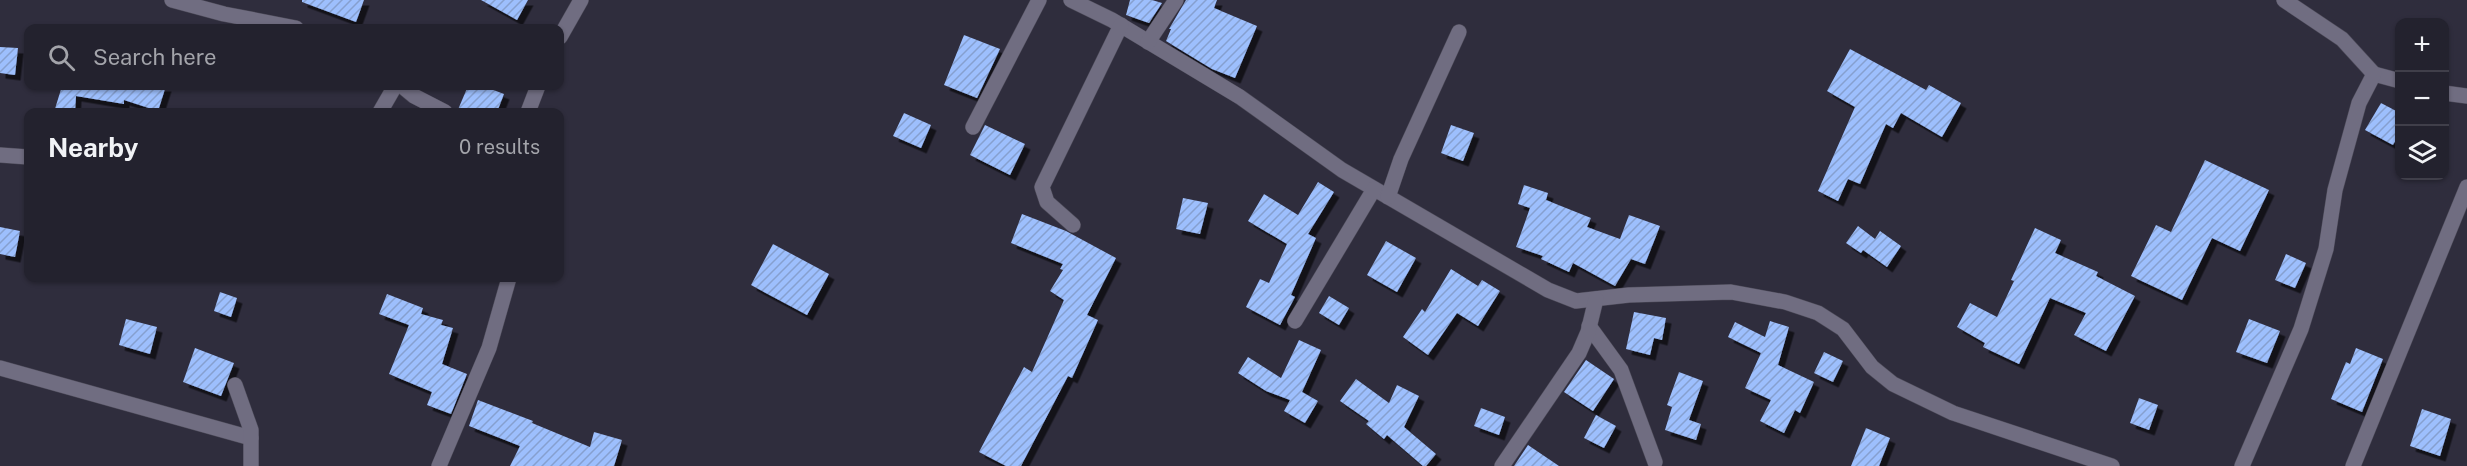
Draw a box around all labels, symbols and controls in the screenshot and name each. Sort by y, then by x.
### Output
map controls [2395,18,2449,180]
button: + [2395,18,2449,72]
search box [24,24,564,90]
icon: search [45,41,78,74]
text: Search here [93,44,217,70]
button: − [2395,72,2449,126]
button: layers [2395,126,2449,180]
text: Nearby [48,132,138,163]
text: 0 results [459,135,540,159]

